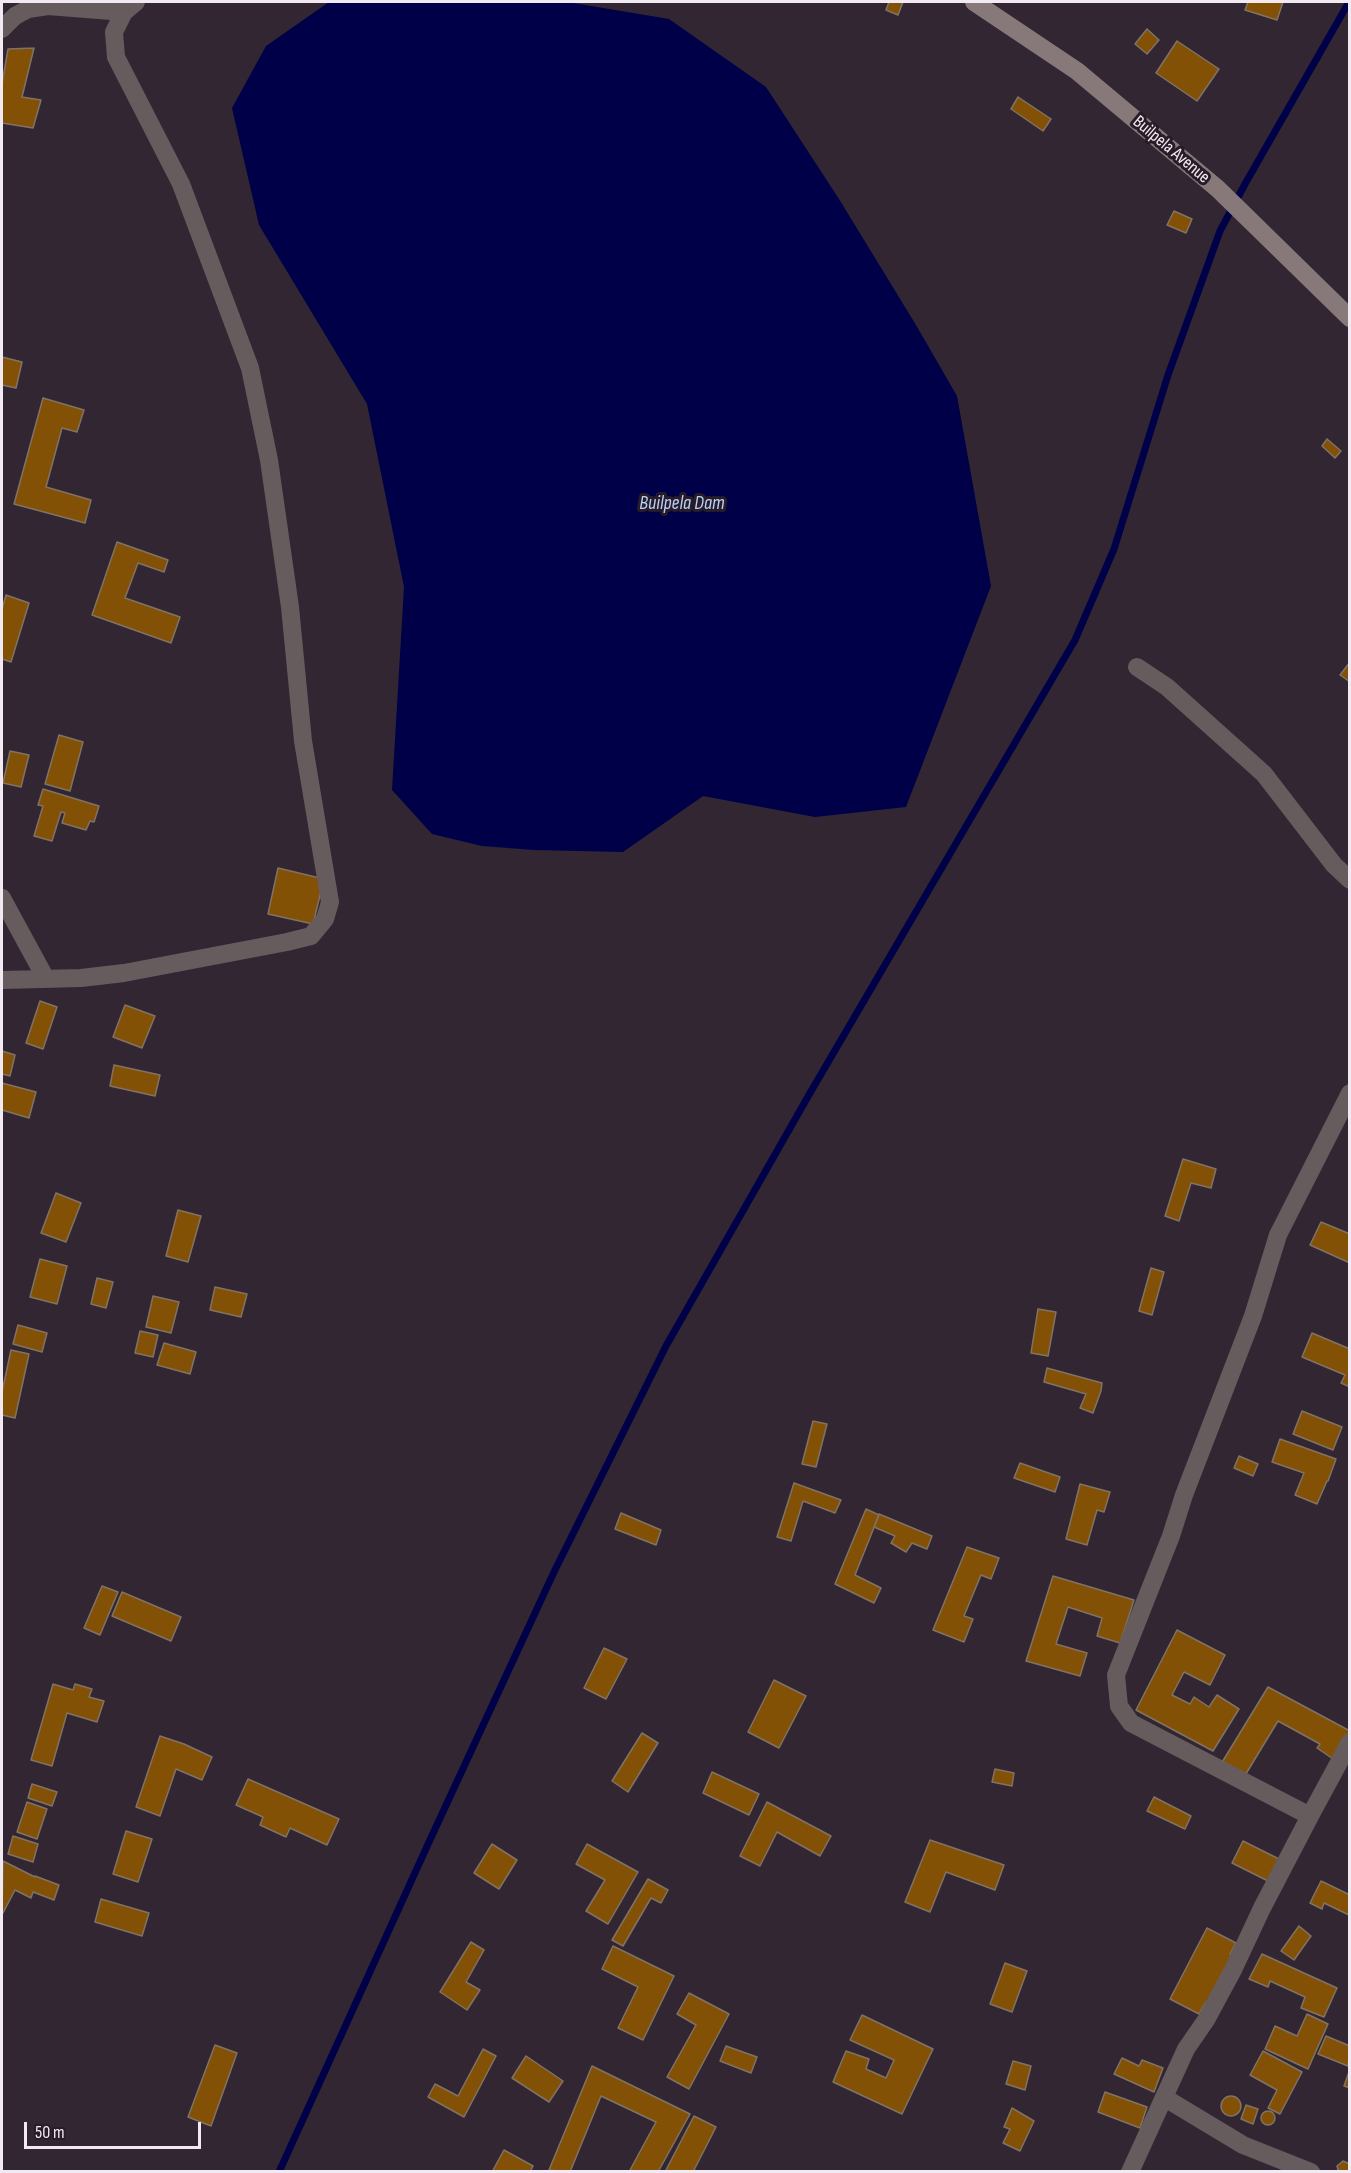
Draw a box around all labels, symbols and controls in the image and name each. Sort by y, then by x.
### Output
street label: Builpela Avenue [1128,111,1214,189]
water label: Builpela Dam [639,492,725,516]
scale bar [27,2110,204,2148]
text: 50 m [35,2122,65,2143]

